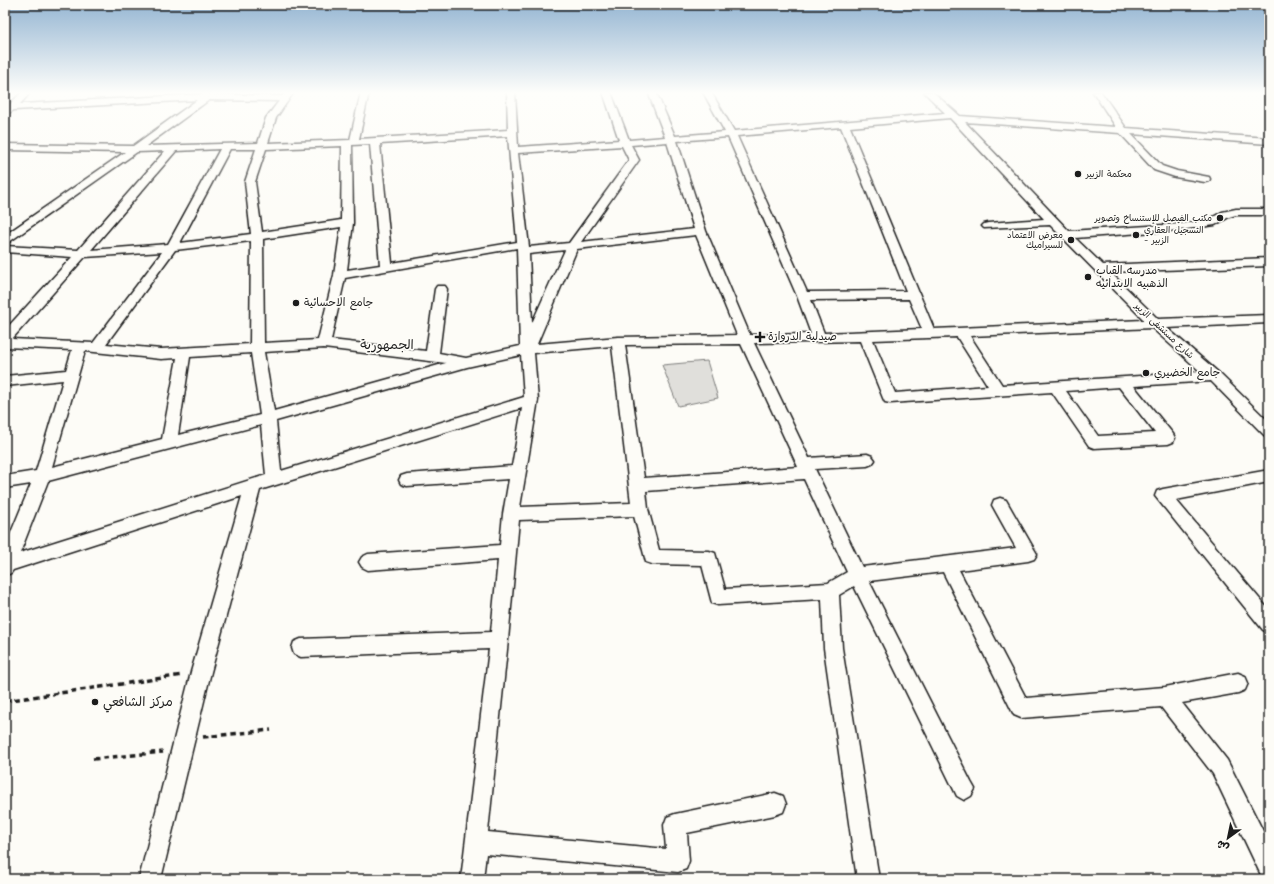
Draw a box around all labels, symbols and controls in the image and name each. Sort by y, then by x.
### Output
place label: محكمة الزبير [1085,167,1132,182]
marker: محكمة الزبير [1073,169,1083,179]
place label: مكتب الفيصل للإستنساخ وتصوير [1094,211,1212,226]
marker: مكتب الفيصل للإستنساخ وتصوير [1215,213,1225,223]
place label: التسجيل العقاري - الزبير [1144,223,1204,248]
place label: معرض الاعتماد للسيراميك [1007,228,1063,253]
marker: التسجيل العقاري - الزبير [1131,230,1141,240]
marker: معرض الاعتماد للسيراميك [1066,235,1076,245]
place label: مدرسه القباب الذهبيه الابتدائيه [1096,262,1168,293]
marker: مدرسه القباب الذهبيه الابتدائيه [1083,272,1093,282]
place label: جامع الاحسائية [304,294,373,312]
marker: جامع الاحسائية [291,298,301,308]
street label: شارع مستشفى الزبير [1130,299,1197,363]
place label: صيدلية الدروازة [768,328,837,346]
marker: صيدلية الدروازة [755,332,765,342]
district label: الجمهورية [360,335,414,356]
place label: جامع الخضيري [1154,364,1220,382]
marker: جامع الخضيري [1141,368,1151,378]
place label: مركز الشافعي [103,692,173,713]
marker: مركز الشافعي [90,697,100,707]
north arrow [1208,818,1248,858]
text: ش [1213,835,1233,856]

